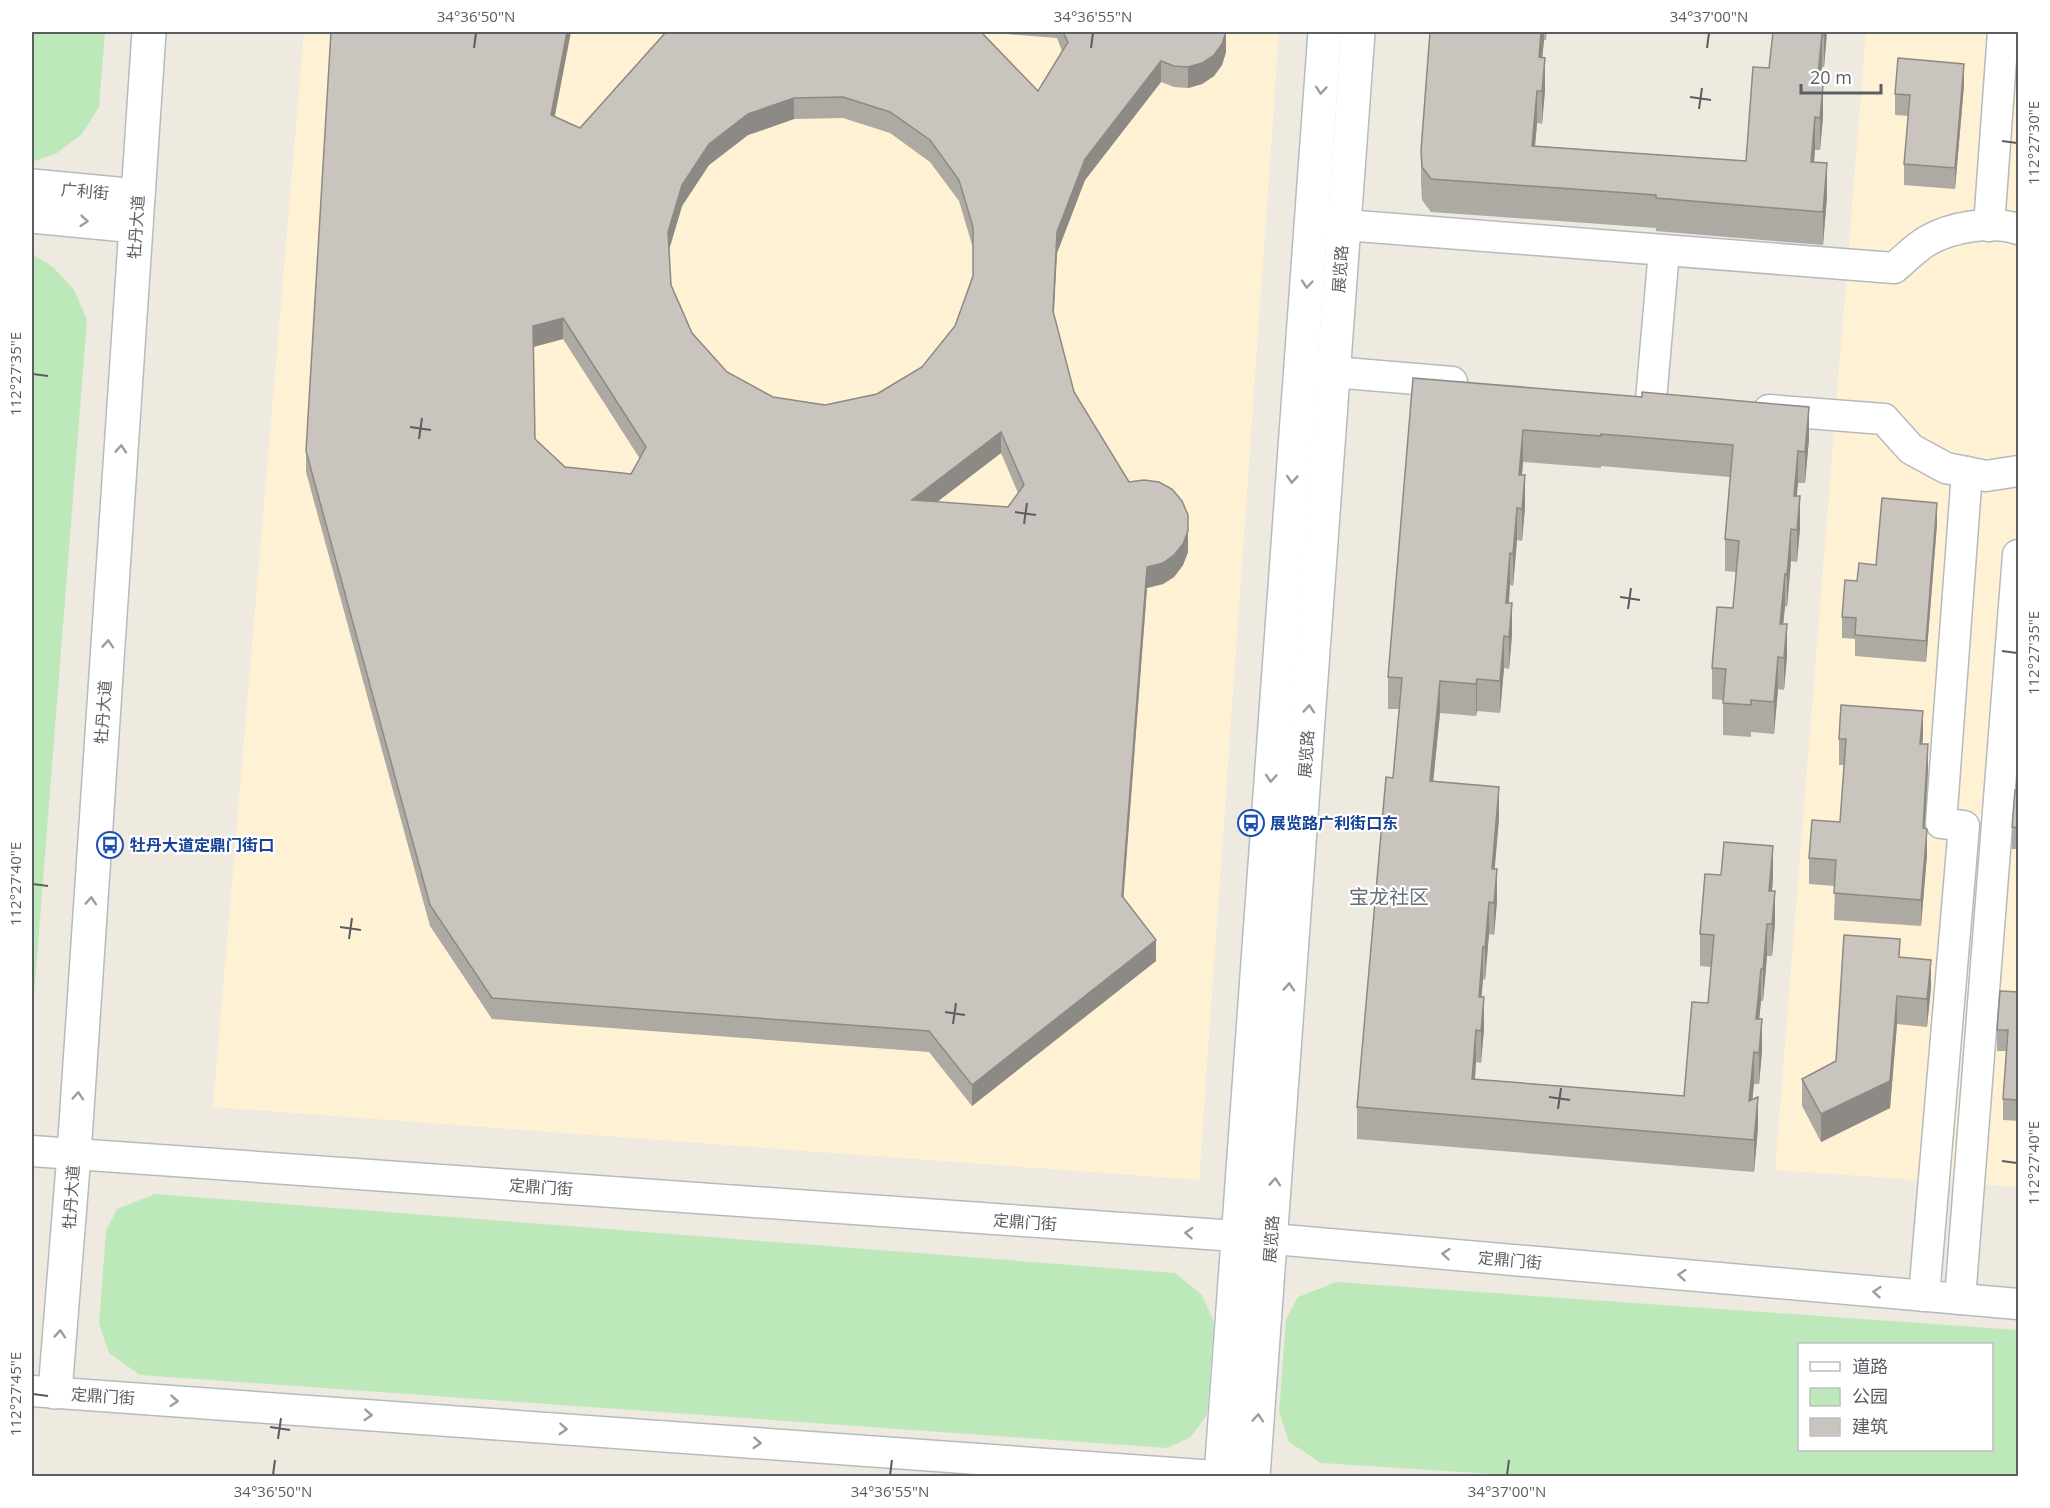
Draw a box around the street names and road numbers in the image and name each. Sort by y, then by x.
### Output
street label: 广利街 [60,178,110,204]
street label: 牡丹大道 [123,194,149,260]
street label: 展览路 [1327,244,1353,294]
street label: 牡丹大道 [90,679,116,745]
street label: 展览路 [1293,729,1319,779]
street label: 牡丹大道 [58,1164,84,1230]
street label: 定鼎门街 [508,1174,574,1200]
street label: 定鼎门街 [992,1209,1058,1235]
street label: 展览路 [1258,1214,1284,1264]
street label: 定鼎门街 [1477,1246,1543,1274]
street label: 定鼎门街 [70,1383,136,1409]

